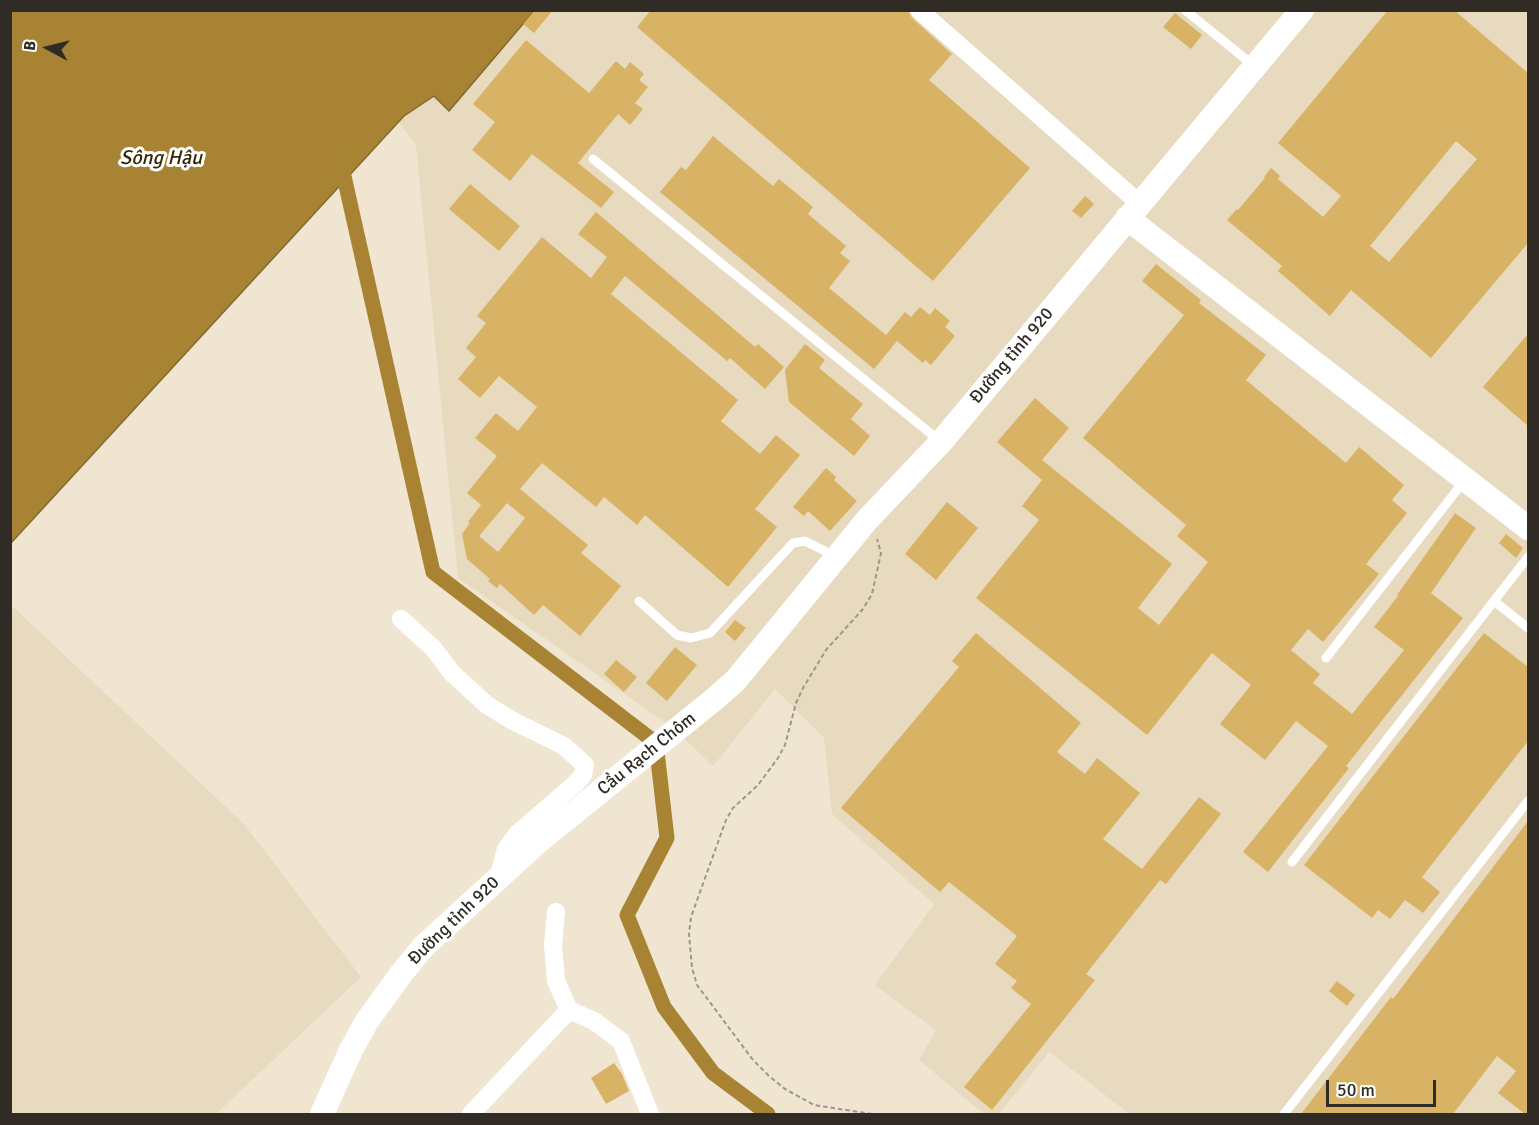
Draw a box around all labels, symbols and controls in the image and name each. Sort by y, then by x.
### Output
north arrow [18,18,78,78]
text: B [20,40,41,52]
water label: Sông Hậu [120,147,202,171]
street label: Đường tỉnh 920 [966,304,1058,408]
street label: Cầu Rạch Chôm [594,708,700,800]
street label: Đường tỉnh 920 [404,872,504,970]
scale bar [1329,1068,1438,1106]
text: 50 m [1337,1079,1375,1101]

